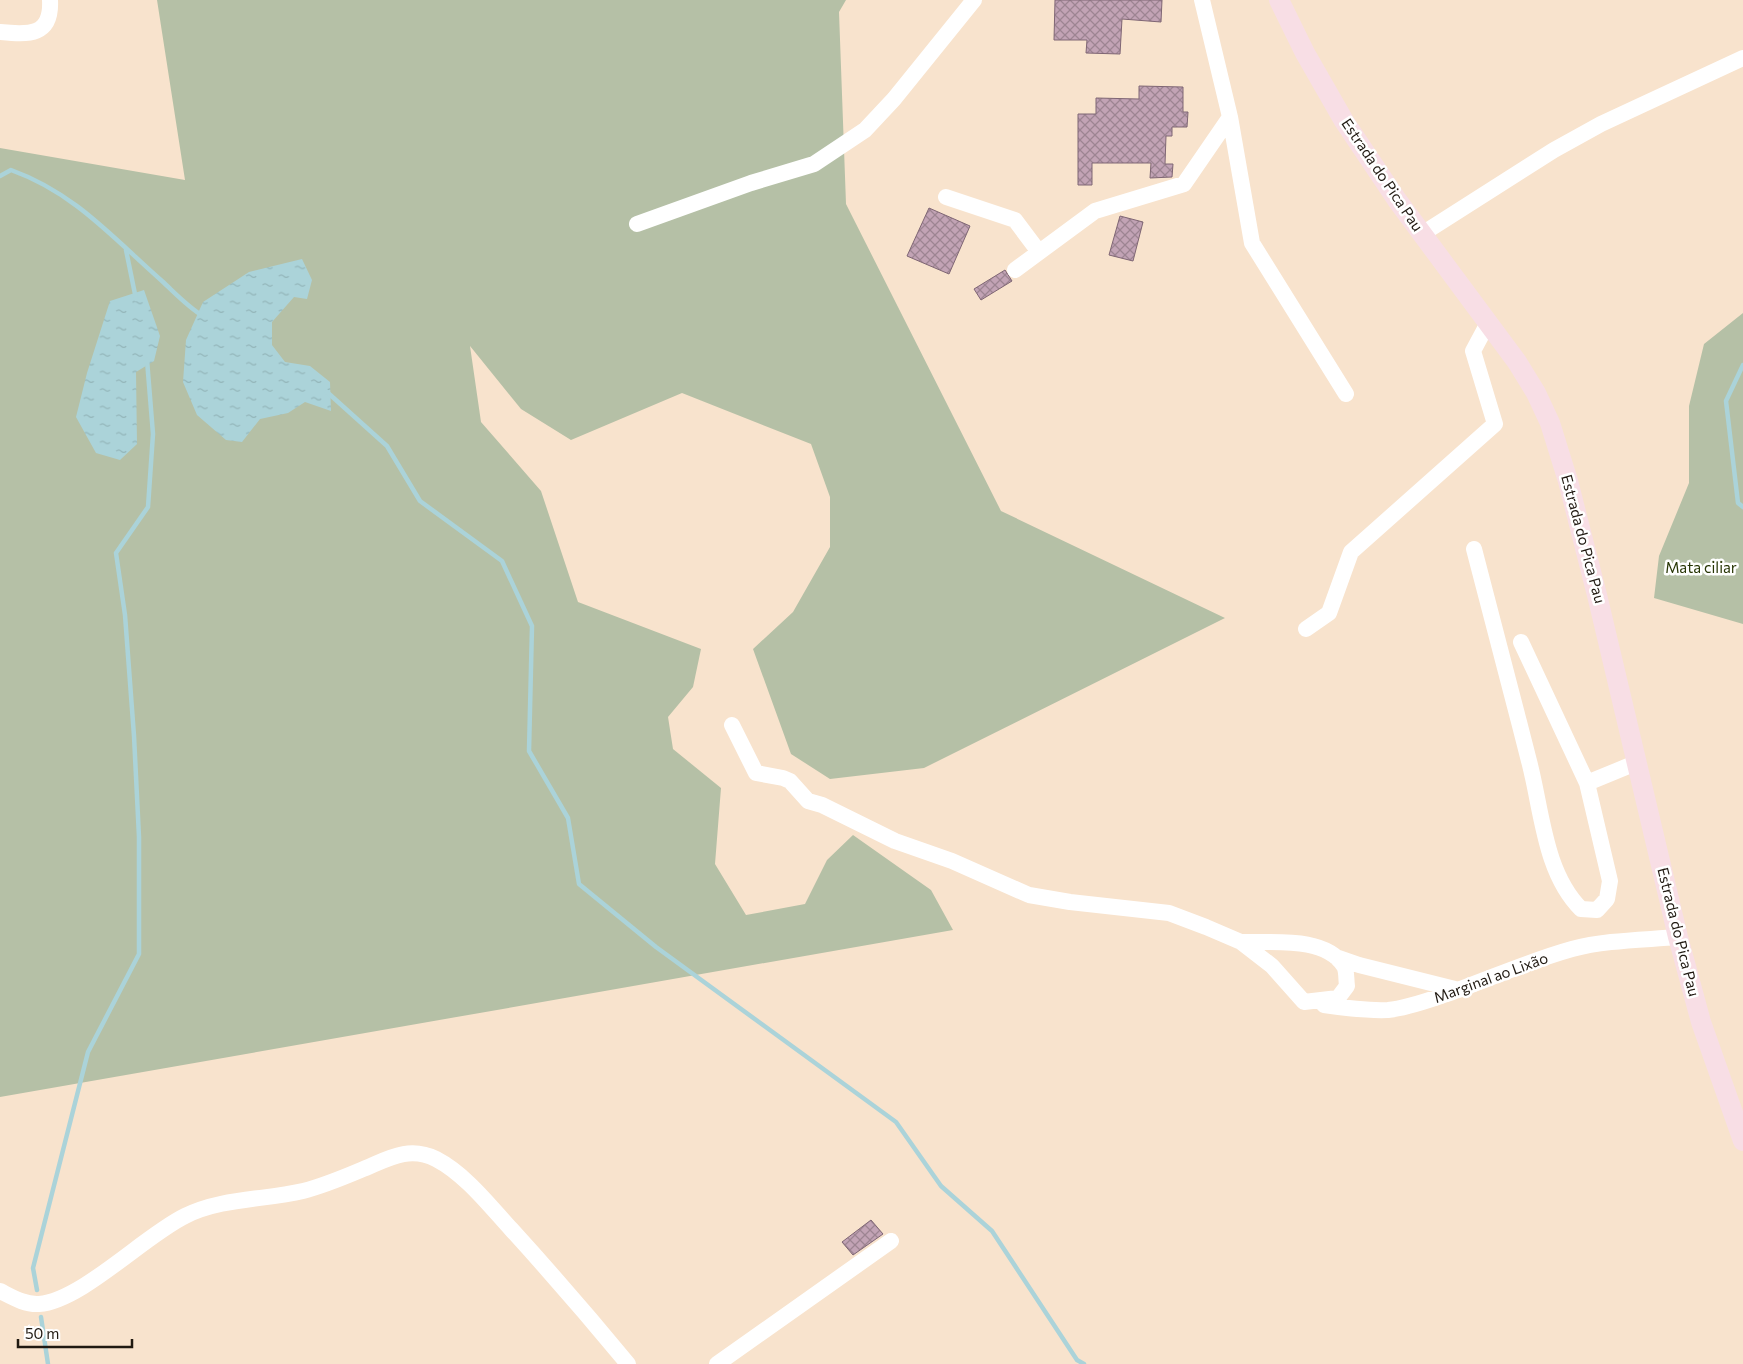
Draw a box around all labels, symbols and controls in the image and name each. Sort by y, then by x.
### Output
street label: Estrada do Pica Pau [1338,115,1427,234]
street label: Estrada do Pica Pau [1558,472,1610,605]
park label: Mata ciliar [1665,558,1737,576]
street label: Estrada do Pica Pau [1654,865,1704,998]
street label: Marginal ao Lixão [1431,948,1550,1006]
scale bar [18,1316,131,1348]
text: 50 m [25,1324,59,1342]

